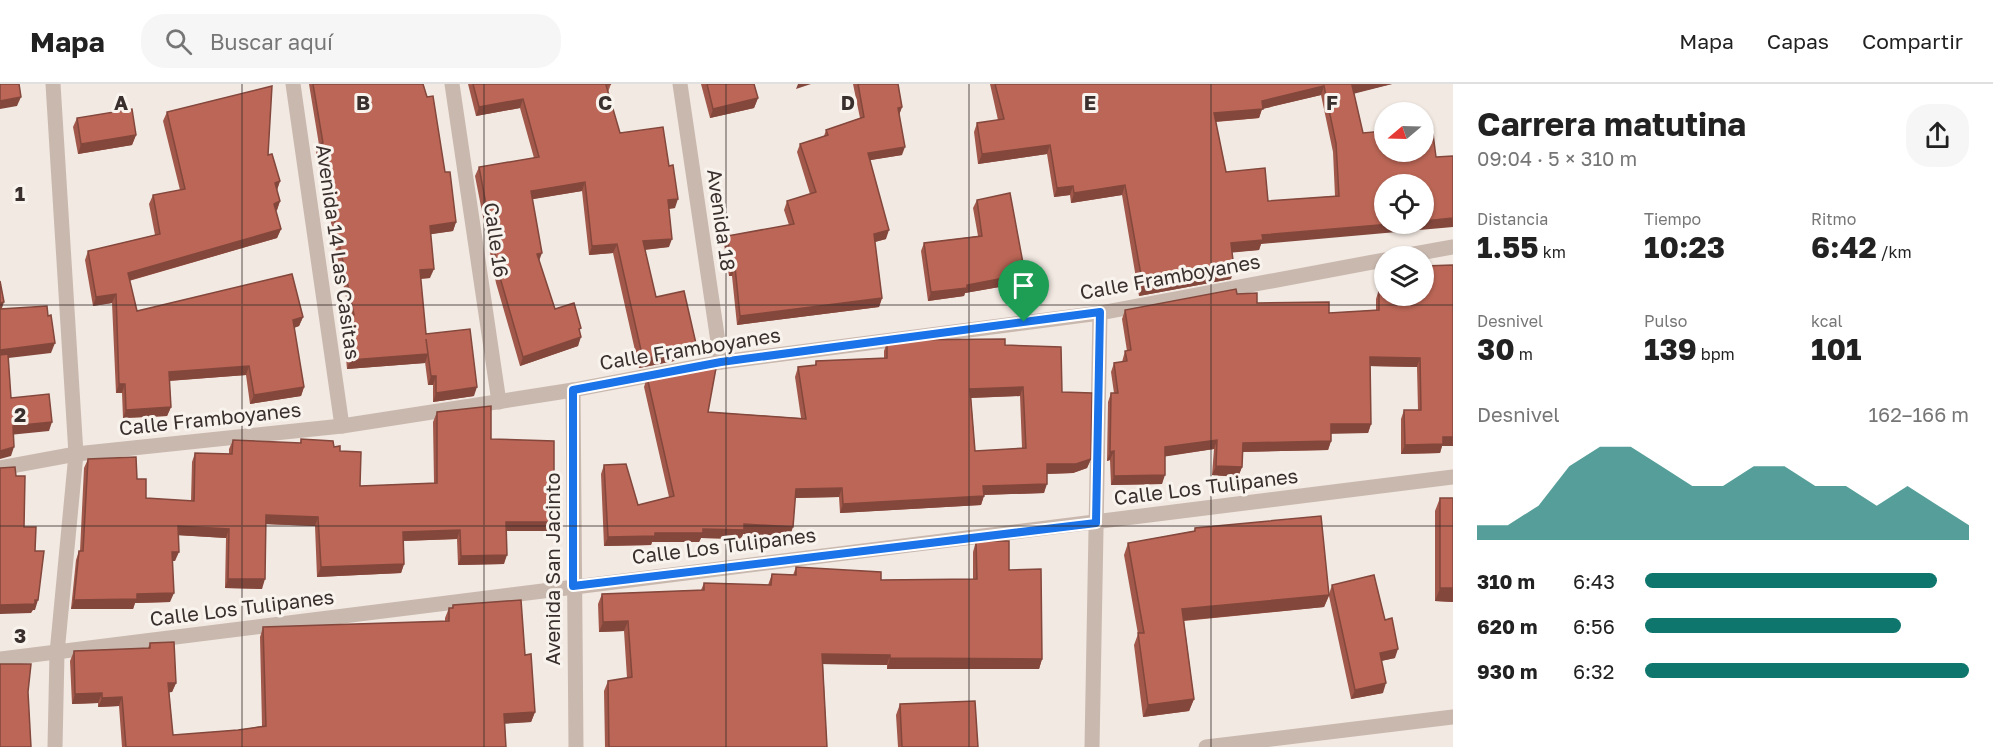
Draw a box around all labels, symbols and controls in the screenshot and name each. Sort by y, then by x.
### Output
search box [141,14,561,68]
text: Mapa [30,25,105,58]
icon: search [162,25,195,58]
text: Buscar aquí [210,28,333,55]
text: Mapa [1679,28,1734,54]
text: Capas [1767,28,1829,54]
text: Compartir [1862,28,1963,54]
text: A [114,90,128,114]
text: B [356,90,370,114]
text: C [598,90,612,114]
text: D [841,90,855,114]
text: E [1084,90,1096,114]
text: F [1326,90,1338,114]
north arrow [1374,102,1434,162]
map controls [1374,102,1434,306]
text: Carrera matutina [1477,104,1746,143]
button: share [1906,104,1969,167]
street label: Avenida 14 Las Casitas [312,143,366,361]
text: 09:04 · 5 × 310 m [1477,146,1637,170]
street label: Avenida 18 [703,167,741,272]
button: locate [1374,174,1434,234]
text: 1 [15,181,25,205]
street label: Calle 16 [480,201,514,279]
text: Distancia [1477,209,1548,229]
text: Tiempo [1644,209,1701,229]
text: Ritmo [1811,209,1856,229]
text: 1.55 [1477,229,1539,265]
text: 10:23 [1644,229,1725,265]
text: 6:42 [1811,229,1877,265]
text: km [1539,242,1566,262]
text: /km [1877,242,1912,262]
button: layers [1374,246,1434,306]
street label: Calle Framboyanes [1078,248,1262,304]
pin [998,260,1049,322]
icon: arrive [1007,269,1040,302]
text: Desnivel [1477,311,1543,331]
text: Pulso [1644,311,1687,331]
text: kcal [1811,311,1843,331]
street label: Calle Framboyanes [598,322,782,374]
text: 30 [1477,331,1515,367]
text: 139 [1644,331,1697,367]
text: 101 [1811,331,1861,367]
text: m [1515,344,1533,364]
text: bpm [1697,344,1735,364]
street label: Calle Framboyanes [118,397,302,439]
text: 2 [14,402,26,426]
text: Desnivel [1477,402,1560,426]
text: 162–166 m [1868,402,1969,426]
street label: Calle Los Tulipanes [1112,463,1299,509]
street label: Avenida San Jacinto [540,472,564,666]
street label: Calle Los Tulipanes [630,522,817,568]
text: 310 m [1477,569,1535,593]
text: 6:43 [1573,569,1615,593]
street label: Calle Los Tulipanes [148,584,335,630]
text: 620 m [1477,614,1537,638]
text: 6:56 [1573,614,1615,638]
text: 3 [14,623,26,647]
text: 930 m [1477,659,1537,683]
text: 6:32 [1573,659,1614,683]

